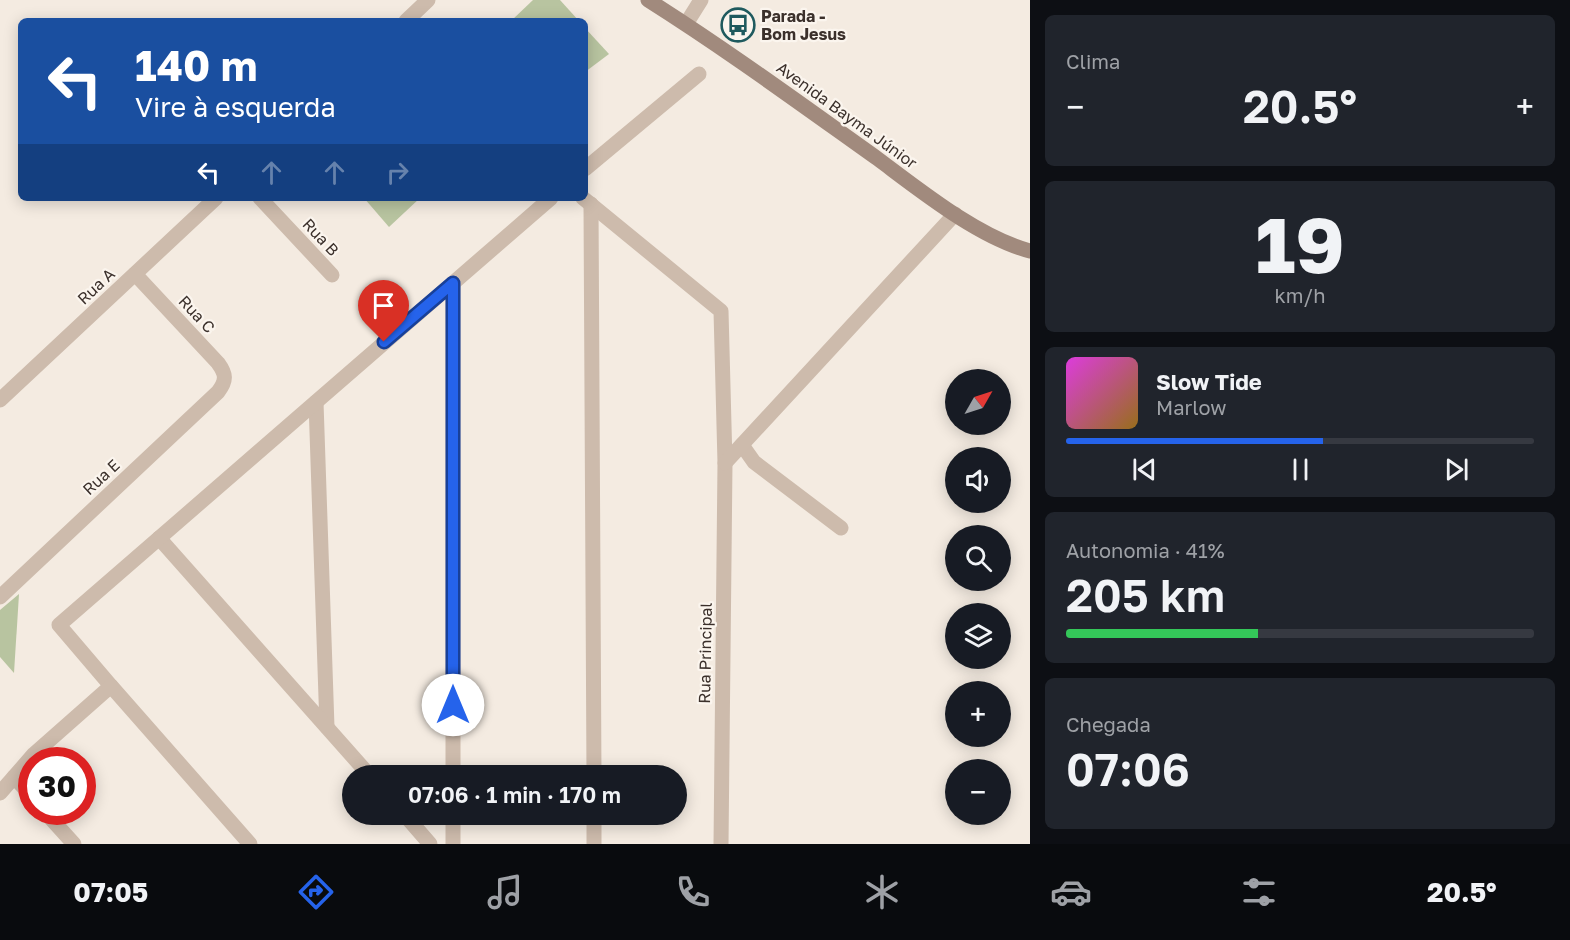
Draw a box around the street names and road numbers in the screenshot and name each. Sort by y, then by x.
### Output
street label: Avenida Bayma Júnior [773,57,921,173]
street label: Rua B [299,214,343,260]
street label: Rua A [73,263,119,308]
street label: Rua C [175,291,219,337]
street label: Rua E [78,455,124,499]
street label: Rua Principal [694,602,716,704]

